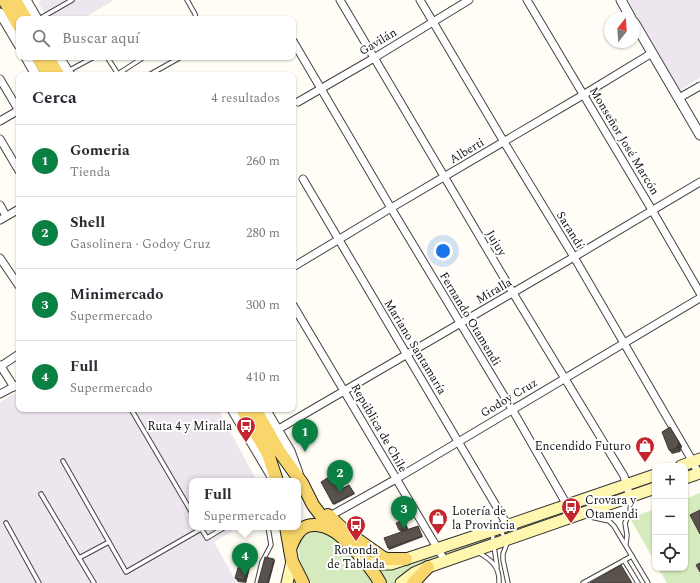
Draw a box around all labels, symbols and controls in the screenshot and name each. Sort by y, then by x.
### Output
north arrow [604,12,640,48]
search box [16,16,296,60]
street label: Gavilán [356,23,400,61]
icon: search [30,27,52,49]
text: Buscar aquí [62,27,140,50]
street label: Monseñor José Marcón [584,83,664,199]
text: Cerca [32,85,77,111]
text: 4 resultados [211,88,280,108]
street label: Alberti [446,133,488,169]
text: Gomeria [70,139,130,162]
text: 1 [41,151,49,171]
text: 260 m [246,151,280,171]
text: Tienda [70,162,110,182]
street label: Sarandí [551,208,589,253]
text: Shell [70,211,105,234]
text: 2 [41,223,49,243]
text: 280 m [246,223,280,243]
street label: Jujuy [481,226,512,261]
text: Gasolinera · Godoy Cruz [70,234,211,254]
your location [433,241,453,261]
street label: Fernando Otamendi [434,268,506,370]
street label: Miralla [472,273,516,309]
text: Minimercado [70,283,163,306]
text: 3 [41,295,49,315]
text: 300 m [246,295,280,315]
street label: Mariano Santamaría [379,296,451,398]
text: Supermercado [70,306,153,326]
text: Full [70,355,98,378]
text: 4 [41,367,49,387]
text: 410 m [246,367,280,387]
street label: Godoy Cruz [477,373,541,423]
text: Supermercado [70,378,153,398]
street label: República de Chile [346,380,412,476]
bus stop icon: Ruta 4 y Miralla [235,415,257,443]
place label: Ruta 4 y Miralla [148,417,232,436]
pin: 1 [292,419,318,452]
shop icon: Encendido Futuro [634,435,656,463]
place label: Encendido Futuro [535,437,631,456]
pin: 2 [327,460,353,493]
map controls [652,463,688,571]
button: + [652,463,688,499]
popup [189,478,301,530]
text: Full [204,483,232,506]
place label: Crovara y Otamendi [585,491,639,524]
pin: 3 [391,496,417,529]
bus stop icon: Crovara y Otamendi [560,496,582,524]
button: − [652,499,688,535]
place label: Lotería de la Provincia [452,502,515,535]
text: Supermercado [204,506,286,526]
shop icon: Lotería de la Provincia [427,507,449,535]
bus stop icon: Rotonda de Tablada [345,514,367,542]
button: locate [652,535,688,571]
place label: Rotonda de Tablada [327,541,385,574]
pin: 4 [232,543,258,576]

